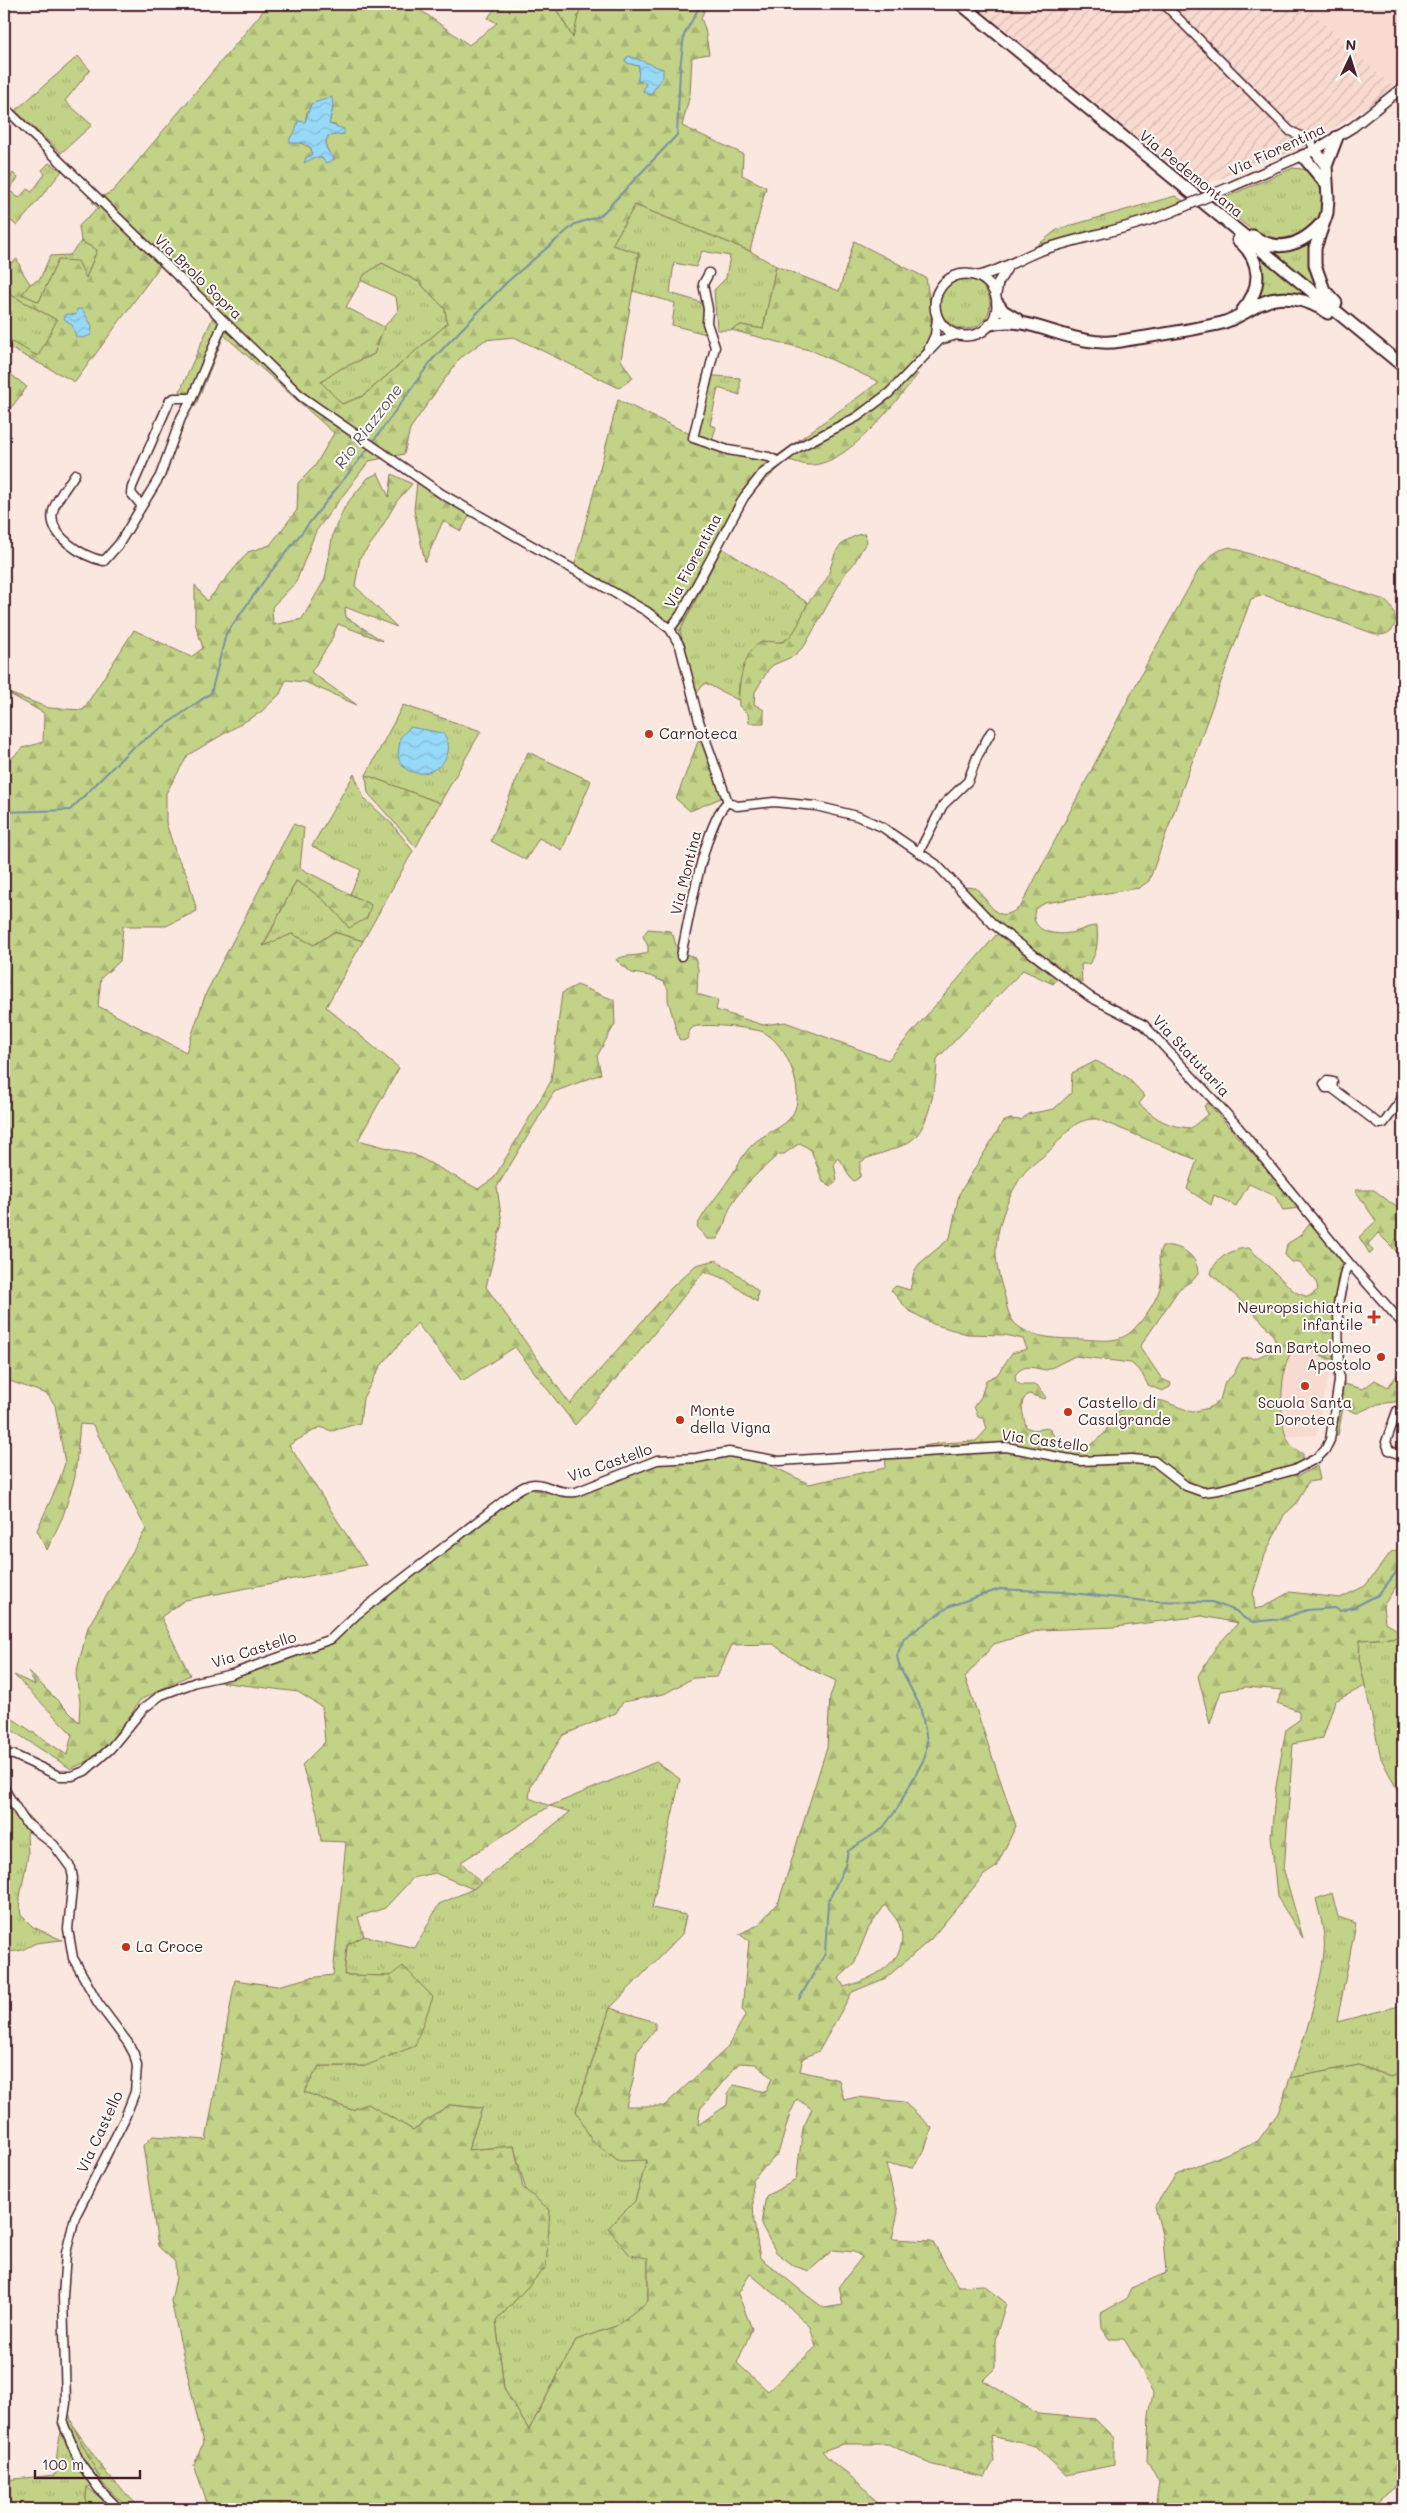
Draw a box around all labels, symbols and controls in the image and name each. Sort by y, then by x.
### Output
north arrow [1324,32,1374,82]
text: N [1345,35,1357,54]
street label: Via Fiorentina [1225,118,1328,180]
street label: Via Pedemontana [1135,125,1248,221]
street label: Via Brolo Sopra [150,229,247,323]
water label: Rio Riazzone [329,379,406,472]
street label: Via Fiorentina [659,510,725,611]
place label: Carnoteca [659,723,738,743]
marker: Carnoteca [643,728,655,740]
street label: Via Montina [665,828,705,917]
street label: Via Statutaria [1149,1010,1235,1101]
place label: Neuropsichiatria infantile [1238,1297,1363,1334]
marker: Neuropsichiatria infantile [1367,1310,1381,1324]
place label: San Bartolomeo Apostolo [1256,1337,1371,1374]
marker: San Bartolomeo Apostolo [1375,1351,1387,1363]
marker: Scuola Santa Dorotea [1299,1380,1311,1392]
place label: Castello di Casalgrande [1078,1392,1171,1429]
place label: Scuola Santa Dorotea [1258,1392,1352,1429]
place label: Monte della Vigna [690,1400,771,1437]
marker: Castello di Casalgrande [1062,1406,1074,1418]
marker: Monte della Vigna [674,1414,686,1426]
street label: Via Castello [1000,1424,1090,1456]
street label: Via Castello [565,1438,655,1486]
street label: Via Castello [209,1626,299,1672]
place label: La Croce [136,1936,203,1956]
marker: La Croce [120,1941,132,1953]
street label: Via Castello [71,2087,127,2176]
scale bar [35,2448,140,2480]
text: 100 m [42,2454,84,2474]

